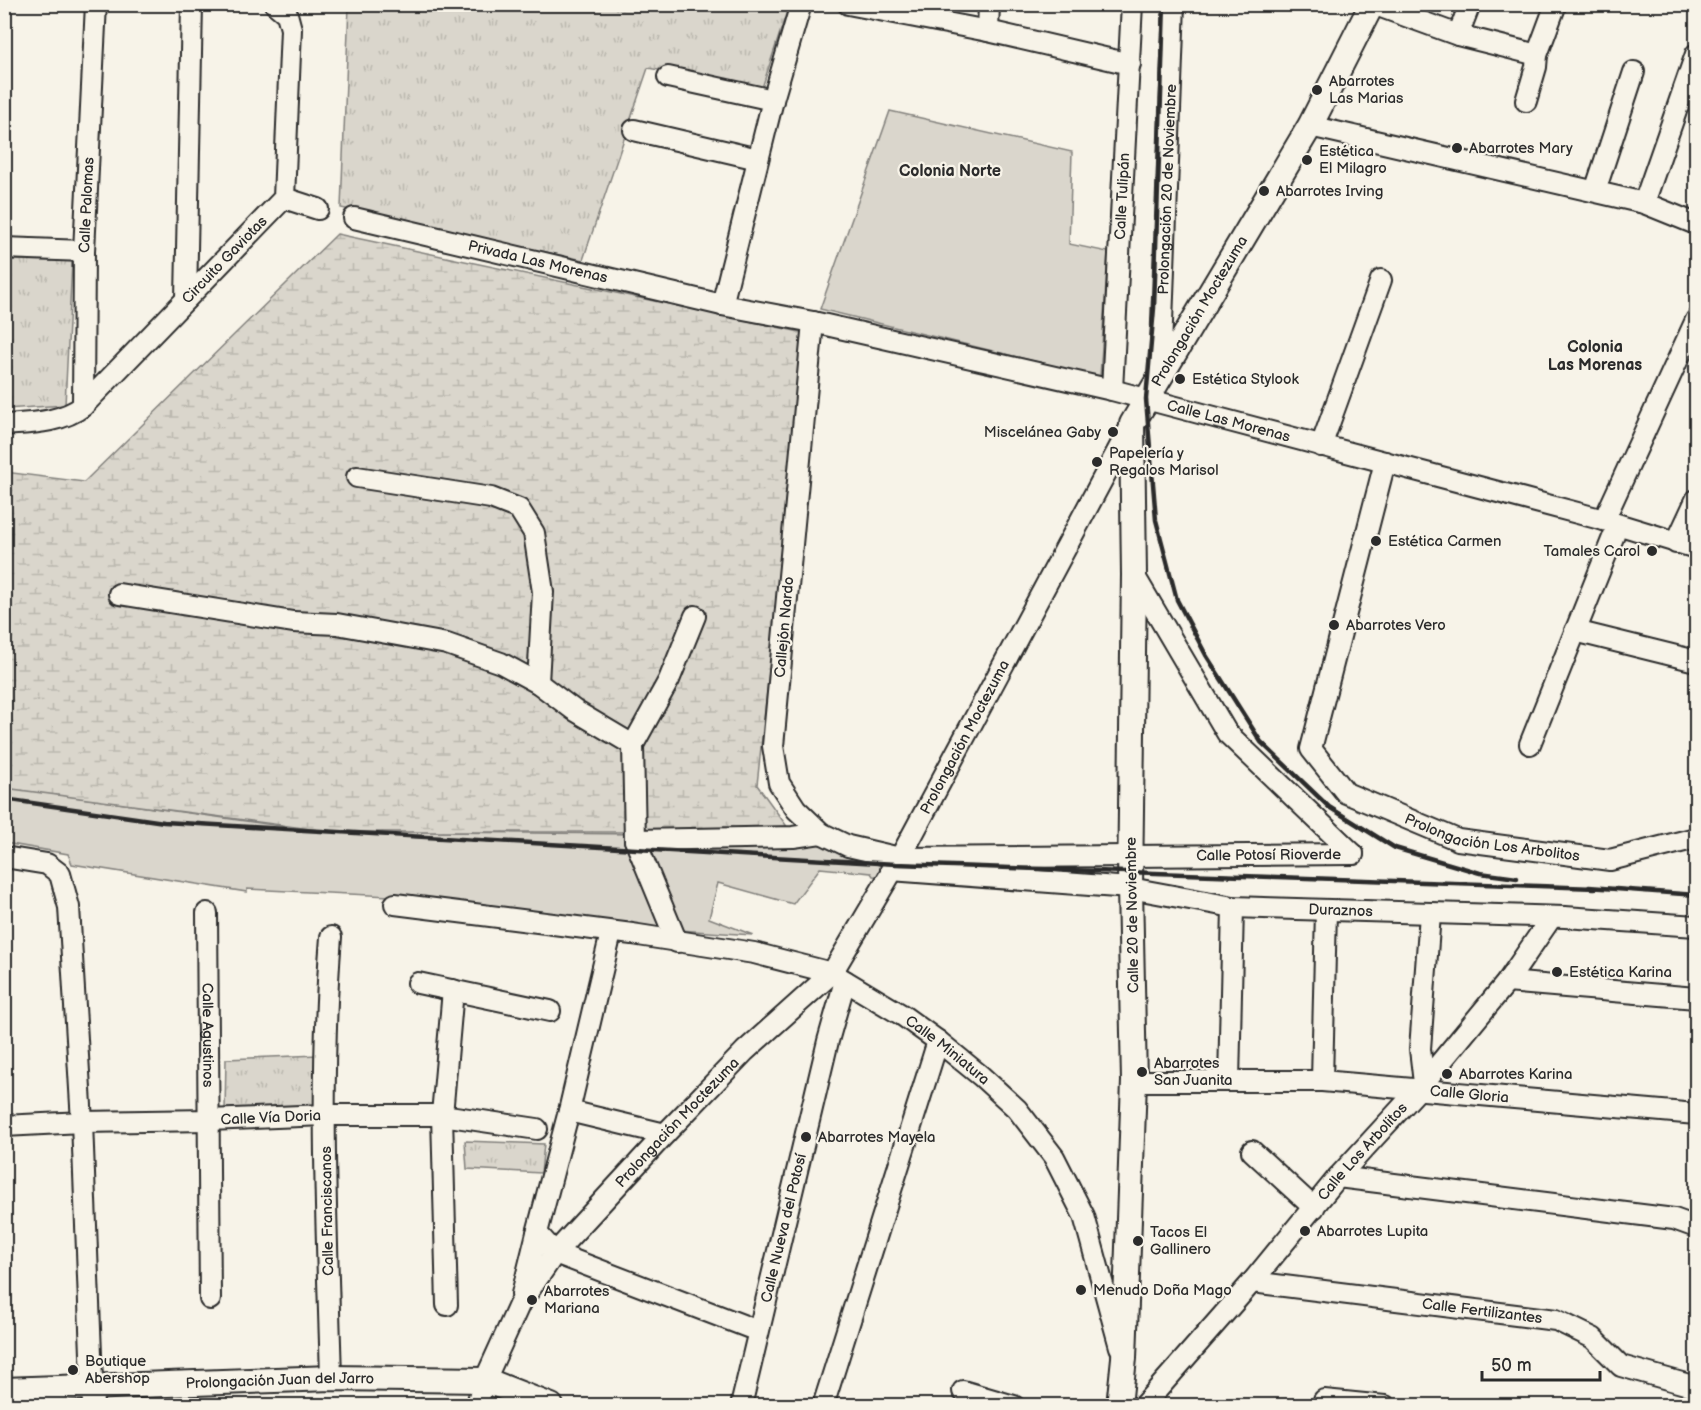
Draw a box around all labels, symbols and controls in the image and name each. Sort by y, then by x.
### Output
place label: Abarrotes Las Marias [1329,72,1404,108]
street label: Prolongación 20 de Noviembre [1154,83,1181,295]
marker: Abarrotes Las Marias [1310,83,1324,97]
place label: Abarrotes Mary [1469,139,1573,158]
marker: Abarrotes Mary [1450,141,1464,155]
place label: Estética El Milagro [1319,142,1387,178]
street label: Calle Tulipán [1111,152,1134,240]
marker: Estética El Milagro [1300,153,1314,167]
street label: Calle Palomas [75,156,99,254]
district label: Colonia Norte [899,162,1001,181]
place label: Abarrotes Irving [1276,182,1383,201]
marker: Abarrotes Irving [1257,184,1271,198]
street label: Circuito Gaviotas [178,212,272,308]
street label: Prolongación Moctezuma [1148,233,1252,390]
street label: Privada Las Morenas [466,236,610,288]
district label: Colonia Las Morenas [1548,338,1642,375]
place label: Estética Stylook [1192,370,1300,389]
marker: Estética Stylook [1173,372,1187,386]
street label: Calle Las Morenas [1165,396,1293,447]
place label: Miscelánea Gaby [984,423,1101,442]
marker: Miscelánea Gaby [1106,425,1120,439]
place label: Papelería y Regalos Marisol [1109,444,1219,480]
marker: Papelería y Regalos Marisol [1090,455,1104,469]
place label: Estética Carmen [1388,532,1501,551]
marker: Estética Carmen [1369,534,1383,548]
place label: Tamales Carol [1543,542,1640,561]
marker: Tamales Carol [1645,544,1659,558]
street label: Callejón Nardo [771,576,798,678]
place label: Abarrotes Vero [1346,616,1446,635]
marker: Abarrotes Vero [1327,618,1341,632]
street label: Prolongación Moctezuma [916,657,1014,818]
street label: Prolongación Los Arbolitos [1402,810,1582,866]
street label: Calle 20 de Noviembre [1122,837,1143,993]
street label: Calle Potosí Rioverde [1196,845,1341,865]
street label: Duraznos [1308,900,1374,921]
place label: Estética Karina [1569,963,1672,982]
marker: Estética Karina [1550,965,1564,979]
street label: Calle Agustinos [198,983,217,1088]
street label: Calle Miniatura [901,1011,994,1089]
street label: Prolongación Moctezuma [611,1054,744,1192]
place label: Abarrotes San Juanita [1154,1054,1233,1090]
marker: Abarrotes San Juanita [1135,1065,1149,1079]
place label: Abarrotes Karina [1459,1065,1572,1084]
marker: Abarrotes Karina [1440,1067,1454,1081]
street label: Calle Gloria [1429,1082,1510,1107]
street label: Calle Los Arbolitos [1314,1098,1412,1205]
street label: Calle Vía Doria [220,1106,321,1129]
place label: Abarrotes Mayela [818,1128,935,1147]
marker: Abarrotes Mayela [799,1130,813,1144]
street label: Calle Franciscanos [317,1146,338,1276]
street label: Calle Nueva del Potosí [757,1151,811,1305]
place label: Abarrotes Lupita [1317,1222,1428,1241]
place label: Tacos El Gallinero [1150,1223,1211,1259]
marker: Abarrotes Lupita [1298,1224,1312,1238]
marker: Tacos El Gallinero [1131,1234,1145,1248]
place label: Menudo Doña Mago [1093,1281,1232,1300]
place label: Abarrotes Mariana [544,1282,610,1318]
marker: Menudo Doña Mago [1074,1283,1088,1297]
marker: Abarrotes Mariana [525,1293,539,1307]
street label: Calle Fertilizantes [1421,1294,1544,1328]
scale bar [1482,1344,1600,1382]
place label: Boutique Abershop [85,1352,150,1388]
text: 50 m [1491,1355,1532,1376]
marker: Boutique Abershop [66,1363,80,1377]
street label: Prolongación Juan del Jarro [185,1369,374,1393]

